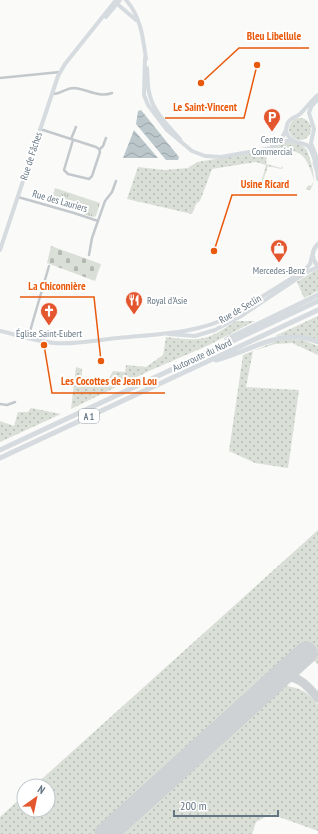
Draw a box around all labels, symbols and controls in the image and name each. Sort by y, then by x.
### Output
callout: Bleu Libellule [239,25,309,48]
text: Bleu Libellule [247,29,301,43]
callout: Le Saint-Vincent [165,95,244,118]
text: Le Saint-Vincent [173,100,238,114]
parking icon: Centre Commercial [262,107,282,132]
street label: Rue de Fâches [17,130,45,182]
place label: Centre Commercial [252,133,293,158]
callout: Usine Ricard [232,172,297,195]
text: Usine Ricard [241,177,289,191]
street label: Rue des Lauriers [31,187,90,215]
shop icon: Mercedes-Benz [269,238,289,263]
place label: Mercedes-Benz [253,264,306,277]
callout: La Chiconnière [20,274,94,297]
text: La Chiconnière [28,279,86,293]
restaurant icon: Royal d'Asie [124,290,144,315]
street label: Rue de Seclin [217,292,263,326]
place label: Royal d'Asie [147,294,187,307]
church icon: Église Saint-Eubert [39,301,59,326]
place label: Église Saint-Eubert [16,327,82,340]
street label: Autoroute du Nord [170,336,234,374]
callout: Les Cocottes de Jean Lou [52,370,165,393]
text: Les Cocottes de Jean Lou [61,374,157,388]
road number: A 1 [79,409,99,423]
north arrow [16,778,56,818]
text: N [35,782,48,797]
scale bar [174,792,278,818]
text: 200 m [180,798,207,813]

